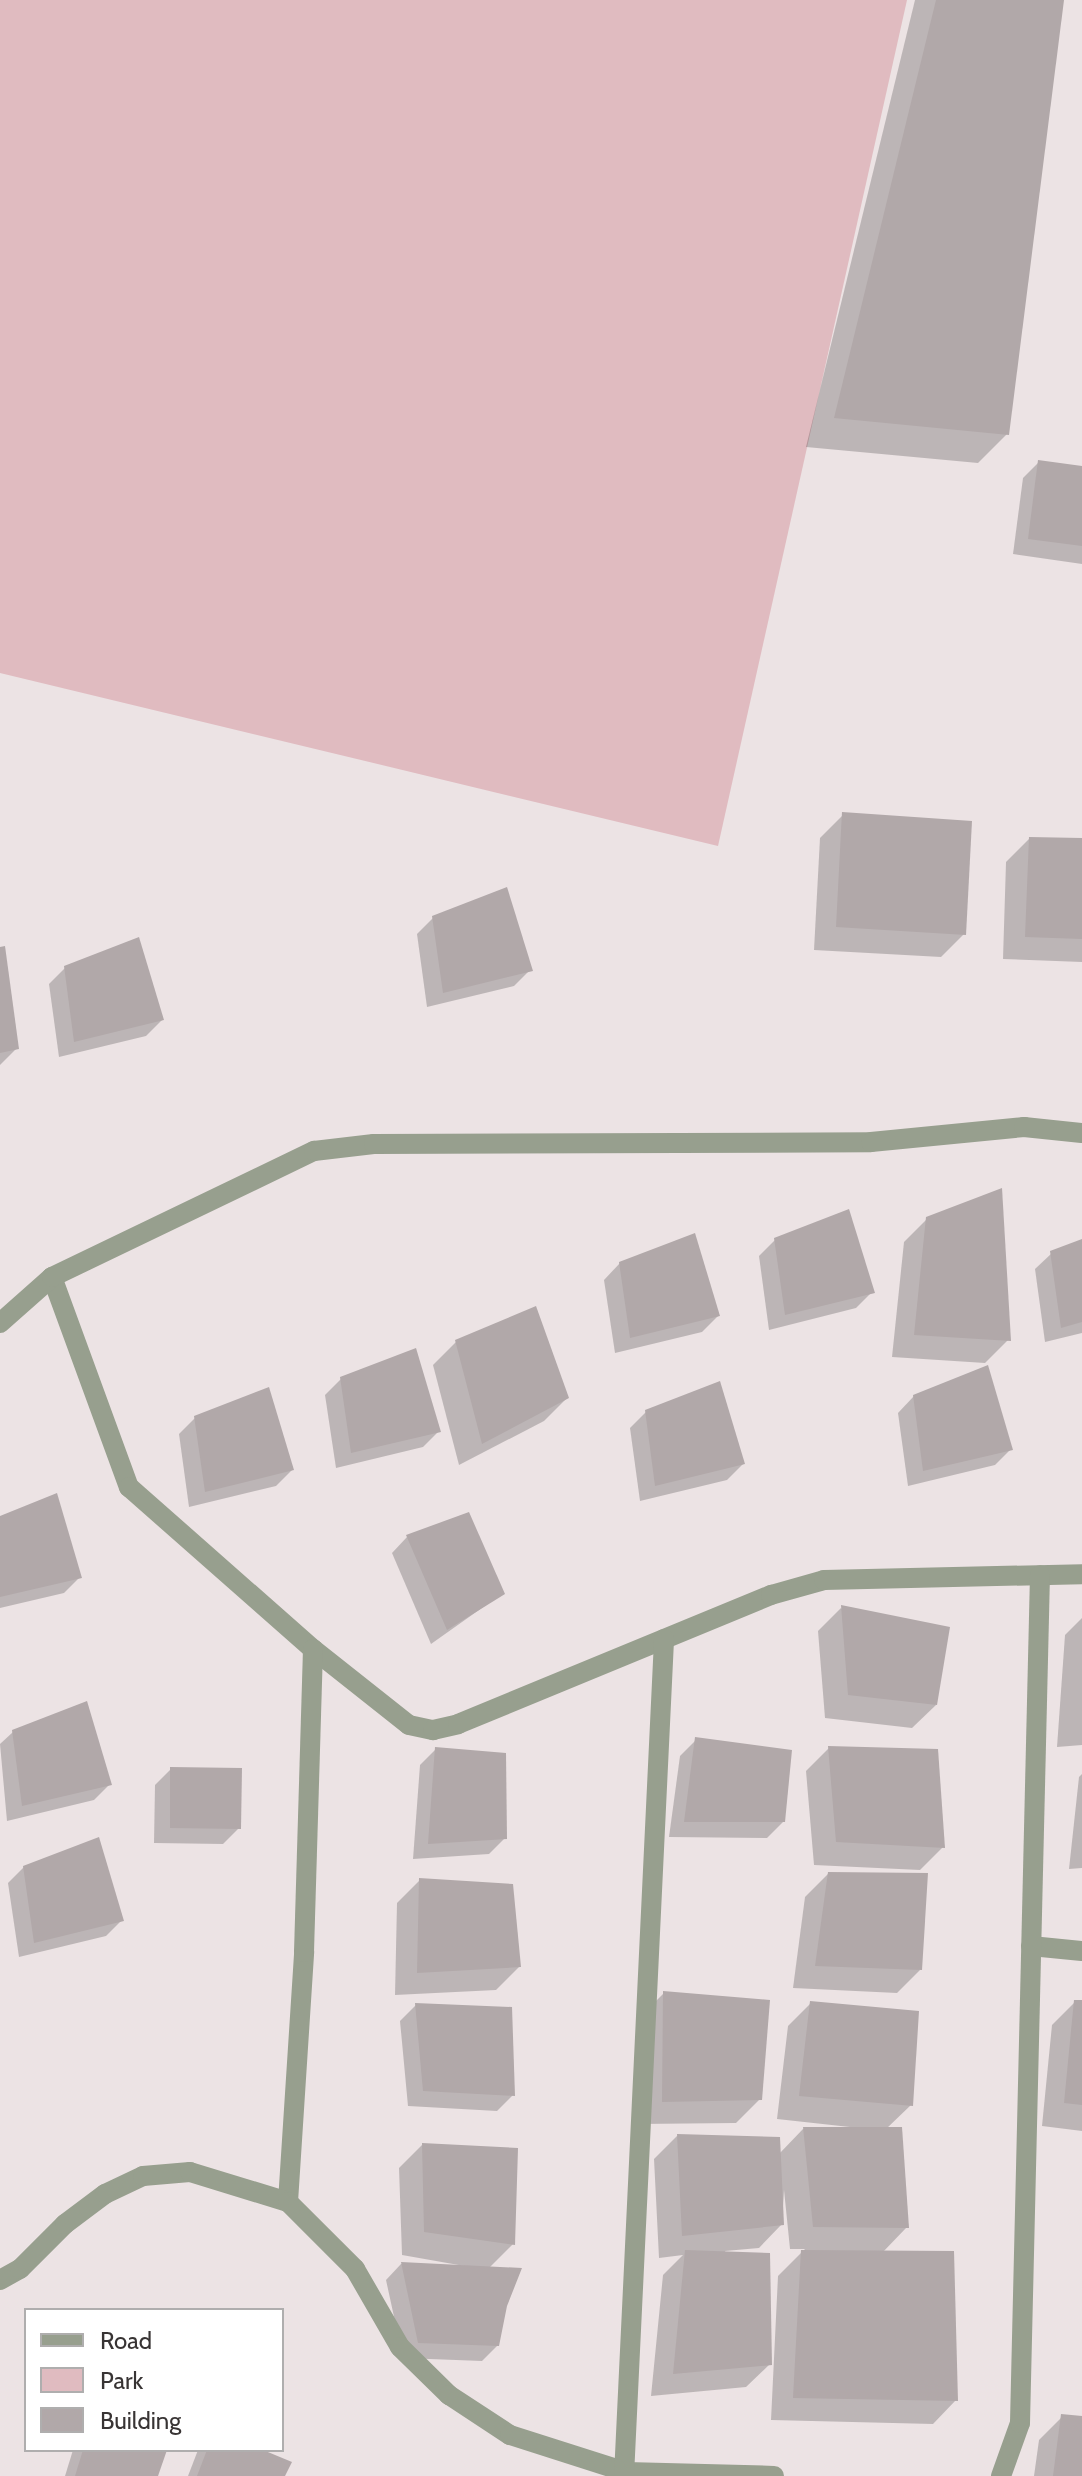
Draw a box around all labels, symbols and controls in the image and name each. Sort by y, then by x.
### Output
legend [24,2308,284,2452]
text: Road [100,2326,152,2355]
text: Park [100,2366,143,2395]
text: Building [100,2406,181,2435]

